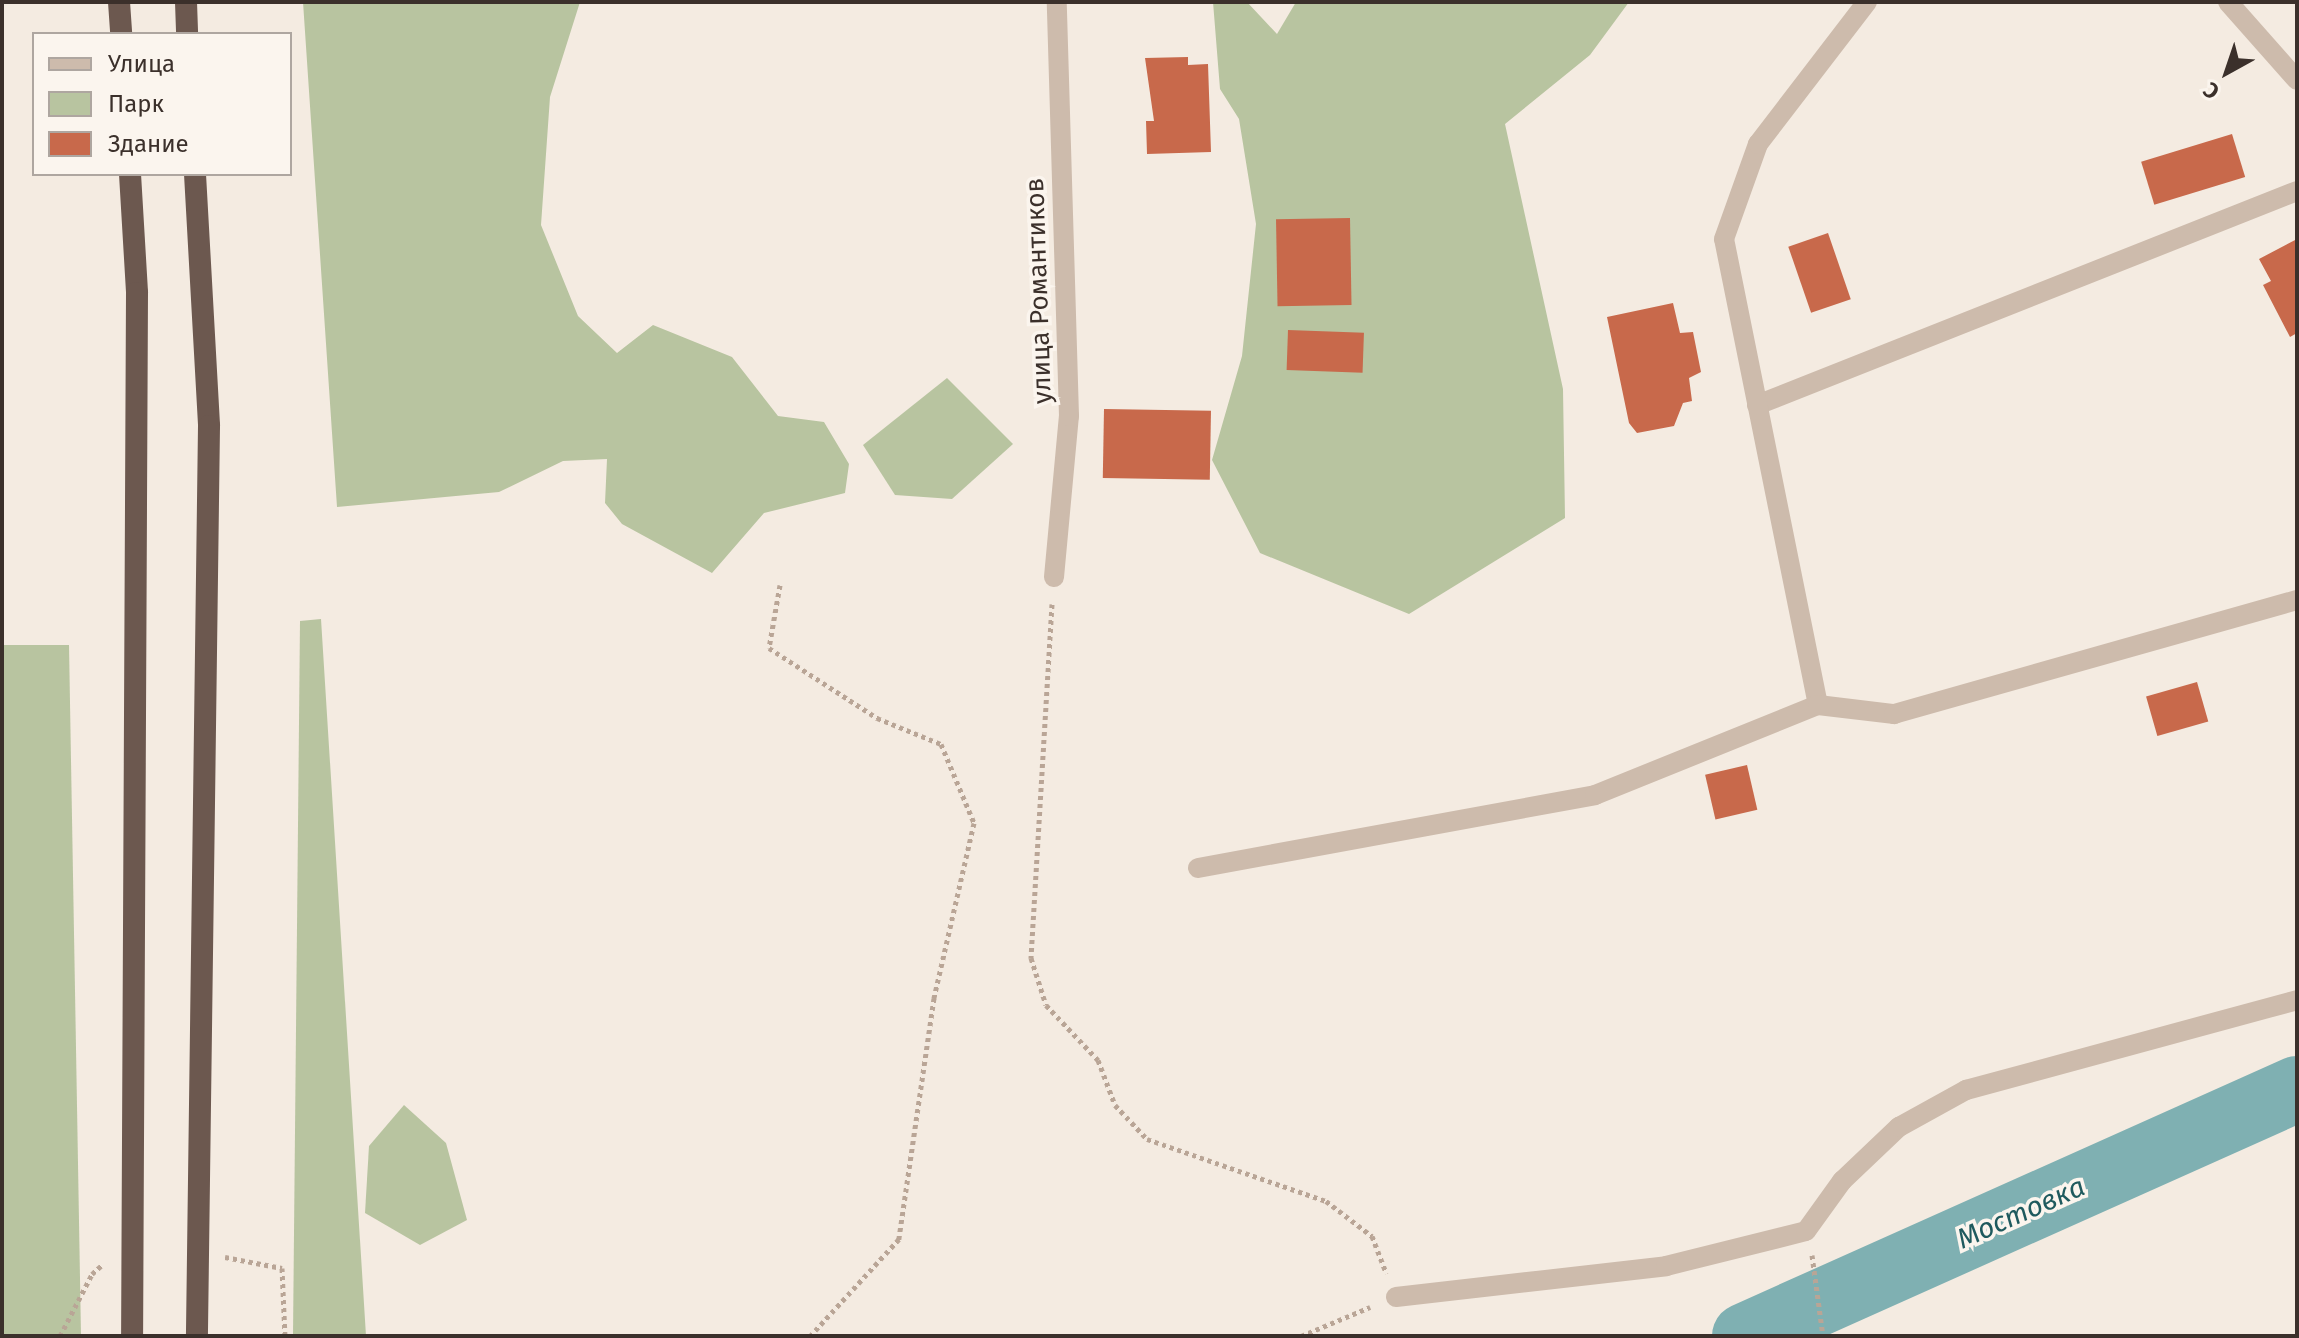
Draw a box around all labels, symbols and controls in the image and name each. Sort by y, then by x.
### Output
legend [32,32,292,176]
north arrow [2187,32,2267,112]
text: Улица [108,50,175,78]
text: С [2198,76,2225,105]
text: Парк [108,90,164,118]
text: Здание [108,130,189,158]
street label: улица Романтиков [1019,177,1059,405]
water label: Мостовка [1952,1170,2090,1256]

